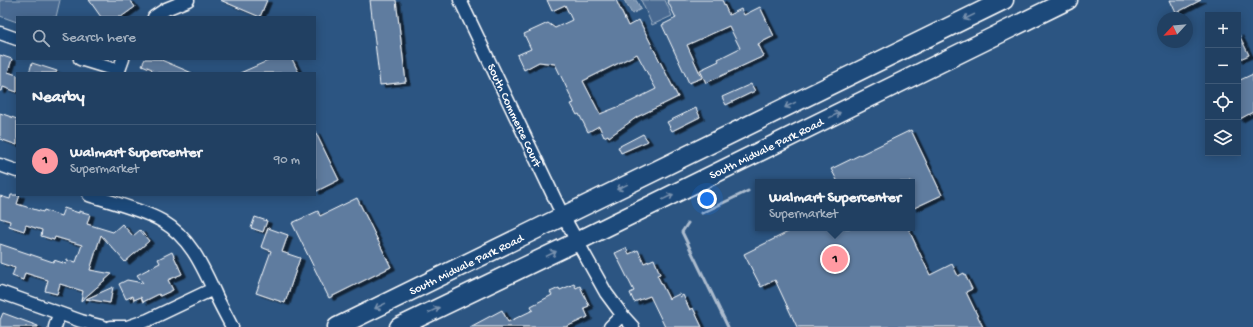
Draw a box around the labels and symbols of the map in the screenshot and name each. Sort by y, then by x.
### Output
north arrow [1157,12,1193,48]
one-way arrow [964,14,976,21]
street label: South Commerce Court [483,62,544,171]
one-way arrow [784,102,796,109]
one-way arrow [829,111,841,118]
street label: South Midvale Park Road [708,116,827,184]
one-way arrow [617,184,629,191]
your location [697,189,717,209]
one-way arrow [662,193,674,200]
street label: South Midvale Park Road [408,232,527,300]
pin: 1 [822,244,848,274]
one-way arrow [545,250,557,257]
one-way arrow [374,303,386,310]
one-way arrow [428,306,440,313]

